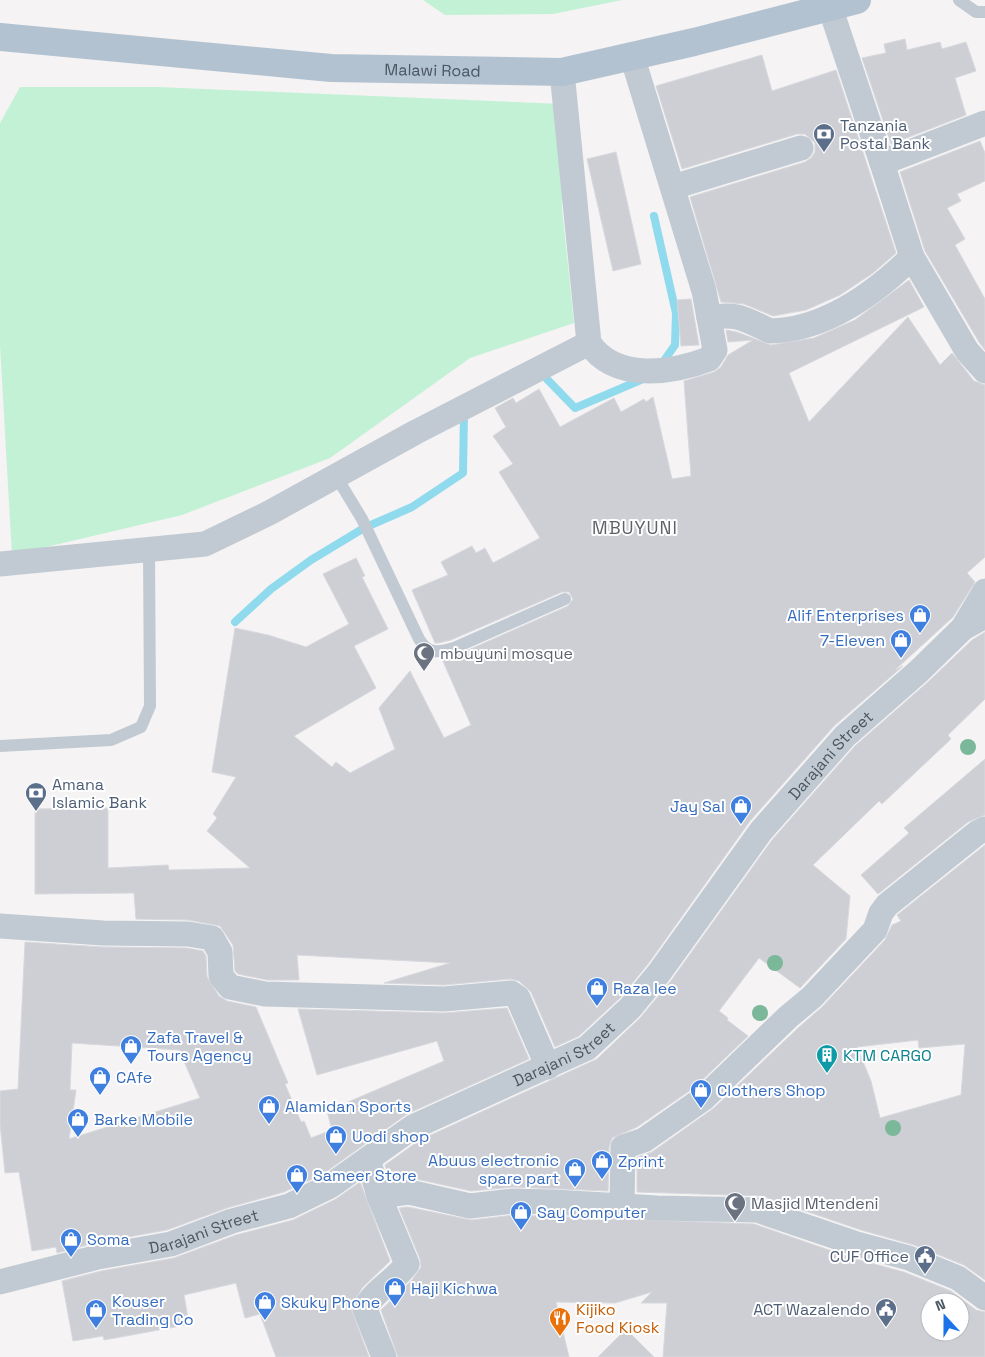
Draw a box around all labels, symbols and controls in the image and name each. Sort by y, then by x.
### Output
street label: Malawi Road [384,59,481,82]
place label: Tanzania Postal Bank [840,115,931,154]
bank icon: Tanzania Postal Bank [812,122,836,153]
district label: MBUYUNI [592,516,678,539]
shop icon: Alif Enterprises [908,603,932,634]
place label: Alif Enterprises [787,605,904,626]
shop icon: 7-Eleven [889,628,913,659]
place label: 7-Eleven [820,630,885,651]
mosque icon: mbuyuni mosque [412,641,436,672]
place label: mbuyuni mosque [440,643,573,664]
street label: Darajani Street [784,706,877,804]
place label: Amana Islamic Bank [52,774,147,813]
bank icon: Amana Islamic Bank [24,781,48,812]
shop icon: Jay Sal [729,794,753,825]
place label: Jay Sal [670,796,725,817]
shop icon: Raza lee [585,976,609,1007]
place label: Raza lee [613,978,677,999]
street label: Darajani Street [510,1017,620,1091]
place label: Zafa Travel & Tours Agency [147,1027,252,1066]
shop icon: Zafa Travel & Tours Agency [119,1034,143,1065]
building icon: KTM CARGO [815,1043,839,1074]
place label: KTM CARGO [843,1045,932,1066]
shop icon: CAfe [88,1065,112,1096]
place label: CAfe [116,1067,152,1088]
shop icon: Clothers Shop [689,1078,713,1109]
place label: Clothers Shop [717,1080,826,1101]
shop icon: Alamidan Sports [257,1094,281,1125]
place label: Alamidan Sports [285,1096,411,1117]
shop icon: Barke Mobile [66,1107,90,1138]
place label: Barke Mobile [94,1109,193,1130]
shop icon: Uodi shop [324,1124,348,1155]
place label: Uodi shop [352,1126,429,1147]
shop icon: Zprint [590,1149,614,1180]
place label: Abuus electronic spare part [428,1150,559,1189]
place label: Zprint [618,1151,664,1172]
shop icon: Abuus electronic spare part [563,1157,587,1188]
shop icon: Sameer Store [285,1163,309,1194]
place label: Sameer Store [313,1165,417,1186]
mosque icon: Masjid Mtendeni [723,1191,747,1222]
place label: Masjid Mtendeni [751,1193,878,1214]
shop icon: Say Computer [509,1200,533,1231]
place label: Say Computer [537,1202,646,1223]
street label: Darajani Street [147,1204,261,1259]
shop icon: Soma [59,1227,83,1258]
place label: Soma [87,1229,130,1250]
public building icon: CUF Office [913,1244,937,1275]
place label: CUF Office [830,1246,909,1267]
shop icon: Haji Kichwa [383,1276,407,1307]
place label: Haji Kichwa [411,1278,498,1299]
shop icon: Skuky Phone [253,1290,277,1321]
place label: Kouser Trading Co [112,1291,194,1330]
place label: Skuky Phone [281,1292,380,1313]
north arrow [920,1292,970,1342]
text: N [933,1295,948,1315]
public building icon: ACT Wazalendo [874,1297,898,1328]
shop icon: Kouser Trading Co [84,1298,108,1329]
place label: Kijiko Food Kiosk [576,1299,660,1338]
place label: ACT Wazalendo [753,1299,870,1320]
restaurant icon: Kijiko Food Kiosk [548,1306,572,1337]

